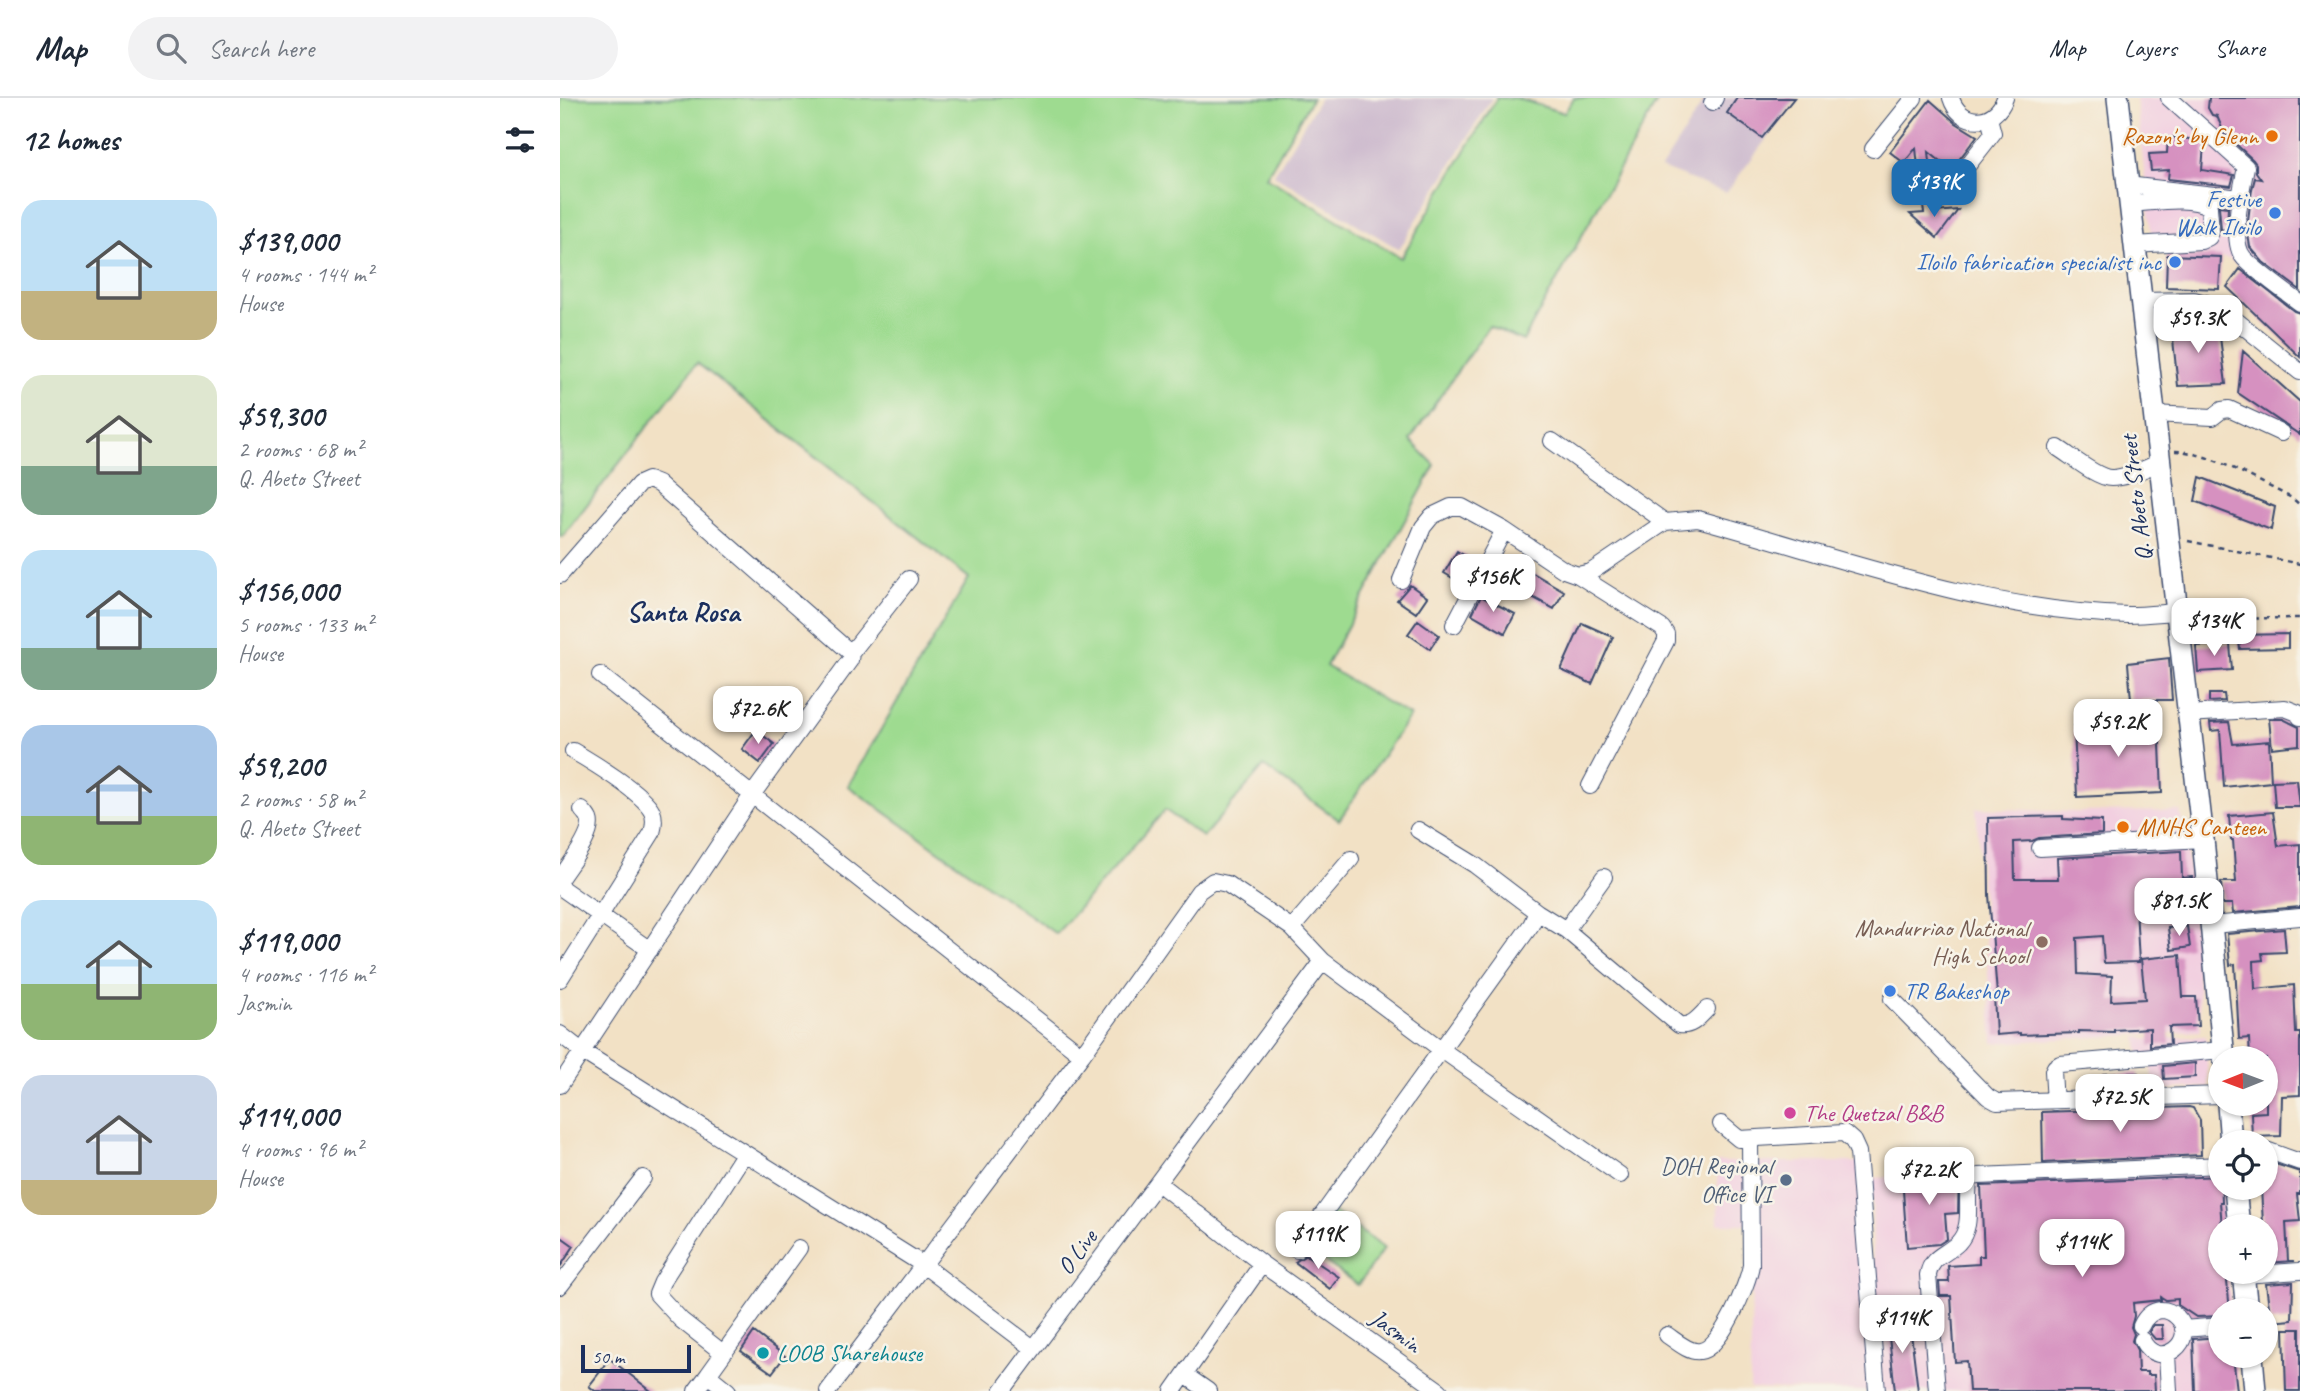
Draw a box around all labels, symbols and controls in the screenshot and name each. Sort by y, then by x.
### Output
search box [128,17,618,80]
text: Map [35,27,86,69]
icon: search [152,29,190,67]
text: Search here [208,32,314,65]
text: Map [2049,33,2086,63]
text: Layers [2124,33,2177,63]
text: Share [2215,33,2265,63]
text: 12 homes [21,121,119,159]
icon: filters [501,121,539,159]
place label: Razon's by Glenn [2121,121,2259,151]
marker: Razon's by Glenn [2264,128,2280,144]
pin: $139K [1885,159,1983,219]
text: $139K [1908,167,1960,196]
place label: Festive Walk Iloilo [2175,184,2263,242]
marker: Festive Walk Iloilo [2267,205,2283,221]
text: $139,000 [238,222,338,260]
icon: home [77,228,161,312]
place label: Iloilo fabrication specialist inc [1916,247,2162,277]
marker: Iloilo fabrication specialist inc [2167,254,2183,270]
text: 4 rooms · 144 m² [238,260,373,289]
text: House [238,289,283,318]
pin: $59.3K [2141,296,2255,355]
text: $59.3K [2170,303,2227,332]
text: $59,300 [238,397,324,435]
icon: home [77,403,161,487]
street label: Q. Abeto Street [2113,431,2159,563]
text: 2 rooms · 68 m² [238,435,362,464]
text: Q. Abeto Street [238,464,360,493]
pin: $156K [1444,554,1542,614]
text: $156K [1466,562,1520,591]
text: $156,000 [238,572,339,610]
icon: home [77,578,161,662]
district label: Santa Rosa [627,594,742,629]
pin: $134K [2165,598,2263,658]
text: $134K [2187,606,2241,635]
text: 5 rooms · 133 m² [238,610,373,639]
text: House [238,639,283,668]
pin: $72.6K [701,686,815,746]
text: $72.6K [729,694,787,723]
pin: $59.2K [2061,700,2175,759]
text: $59.2K [2090,707,2147,736]
text: $59,200 [238,747,324,785]
icon: home [77,753,161,837]
text: 2 rooms · 58 m² [238,785,362,814]
place label: MNHS Canteen [2137,812,2267,842]
text: Q. Abeto Street [238,814,360,843]
marker: MNHS Canteen [2115,819,2131,835]
pin: $81.5K [2122,878,2236,938]
text: $81.5K [2150,886,2208,915]
place label: Mandurriao National High School [1855,913,2032,971]
text: $119,000 [238,922,338,960]
icon: home [77,928,161,1012]
marker: Mandurriao National High School [2034,934,2050,950]
text: 4 rooms · 116 m² [238,960,373,989]
place label: TR Bakeshop [1904,976,2010,1006]
marker: TR Bakeshop [1882,983,1898,999]
text: Jasmin [238,989,291,1018]
north arrow [2208,1046,2278,1116]
map controls [2208,1046,2278,1368]
pin: $72.5K [2063,1074,2177,1134]
text: $72.5K [2091,1082,2149,1111]
text: $114,000 [238,1097,338,1135]
place label: The Quetzal B&B [1804,1098,1945,1128]
icon: home [77,1103,161,1187]
marker: The Quetzal B&B [1782,1105,1798,1121]
button: locate [2208,1130,2278,1200]
text: 4 rooms · 96 m² [238,1135,362,1164]
pin: $72.2K [1872,1148,1986,1207]
place label: DOH Regional Office VI [1661,1151,1777,1209]
text: $72.2K [1900,1155,1958,1184]
text: House [238,1164,283,1193]
marker: DOH Regional Office VI [1778,1172,1794,1188]
pin: $119K [1269,1212,1367,1271]
button: + [2208,1214,2278,1284]
text: $119K [1292,1219,1344,1248]
pin: $114K [2033,1220,2131,1279]
street label: O Live [1050,1222,1105,1280]
text: $114K [2055,1227,2109,1256]
pin: $114K [1853,1296,1951,1355]
button: − [2208,1298,2278,1368]
street label: Jasmin [1364,1302,1428,1360]
text: $114K [1875,1303,1929,1332]
place label: LOOB Sharehouse [777,1338,924,1368]
scale bar [581,1342,691,1374]
text: 50 m [592,1345,624,1369]
marker: LOOB Sharehouse [755,1345,771,1361]

